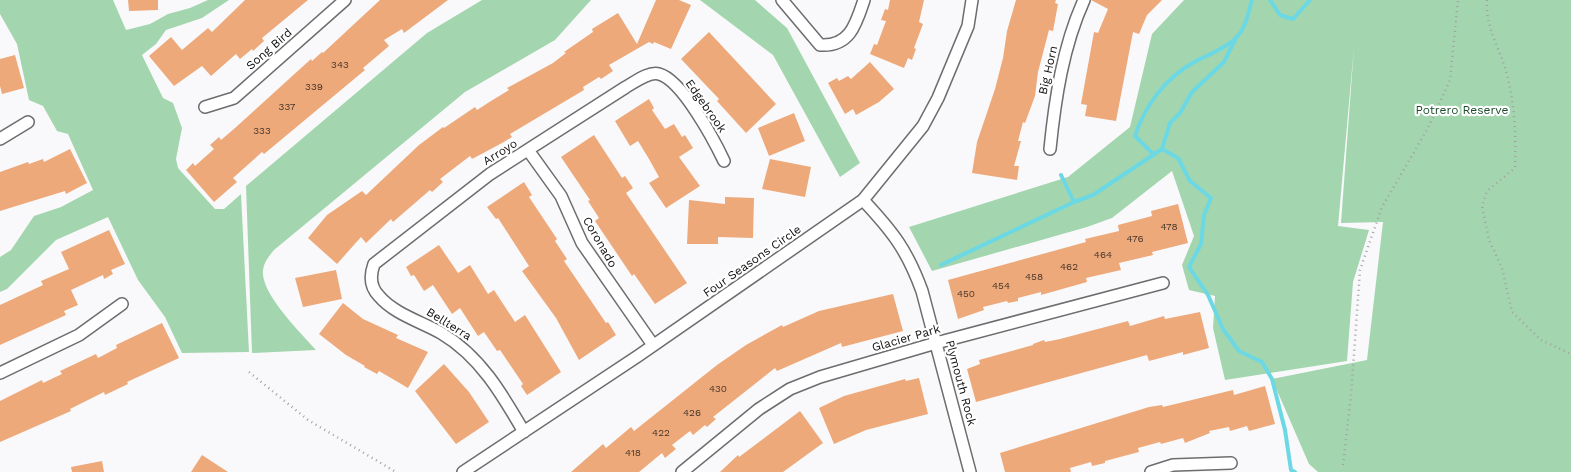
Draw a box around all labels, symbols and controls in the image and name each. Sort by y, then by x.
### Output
street label: Song Bird [243,25,295,73]
street label: Big Horn [1036,44,1060,96]
house number: 343 [331,59,349,70]
street label: Edgebrook [683,77,730,135]
house number: 339 [305,81,323,92]
house number: 337 [279,101,296,112]
park label: Potrero Reserve [1416,103,1509,117]
house number: 333 [253,125,271,136]
street label: Arroyo [480,136,520,168]
street label: Coronado [580,214,620,270]
house number: 478 [1160,221,1178,232]
street label: Four Seasons Circle [700,222,804,300]
house number: 476 [1126,233,1144,244]
house number: 464 [1094,249,1112,260]
house number: 462 [1060,261,1078,272]
house number: 458 [1025,271,1043,282]
house number: 454 [992,280,1010,291]
house number: 450 [957,288,975,299]
street label: Bellterra [424,305,474,343]
street label: Glacier Park [870,321,942,354]
street label: Plymouth Rock [943,339,979,427]
house number: 430 [709,383,727,394]
house number: 426 [683,407,701,418]
house number: 422 [652,427,670,438]
house number: 418 [625,447,641,458]

